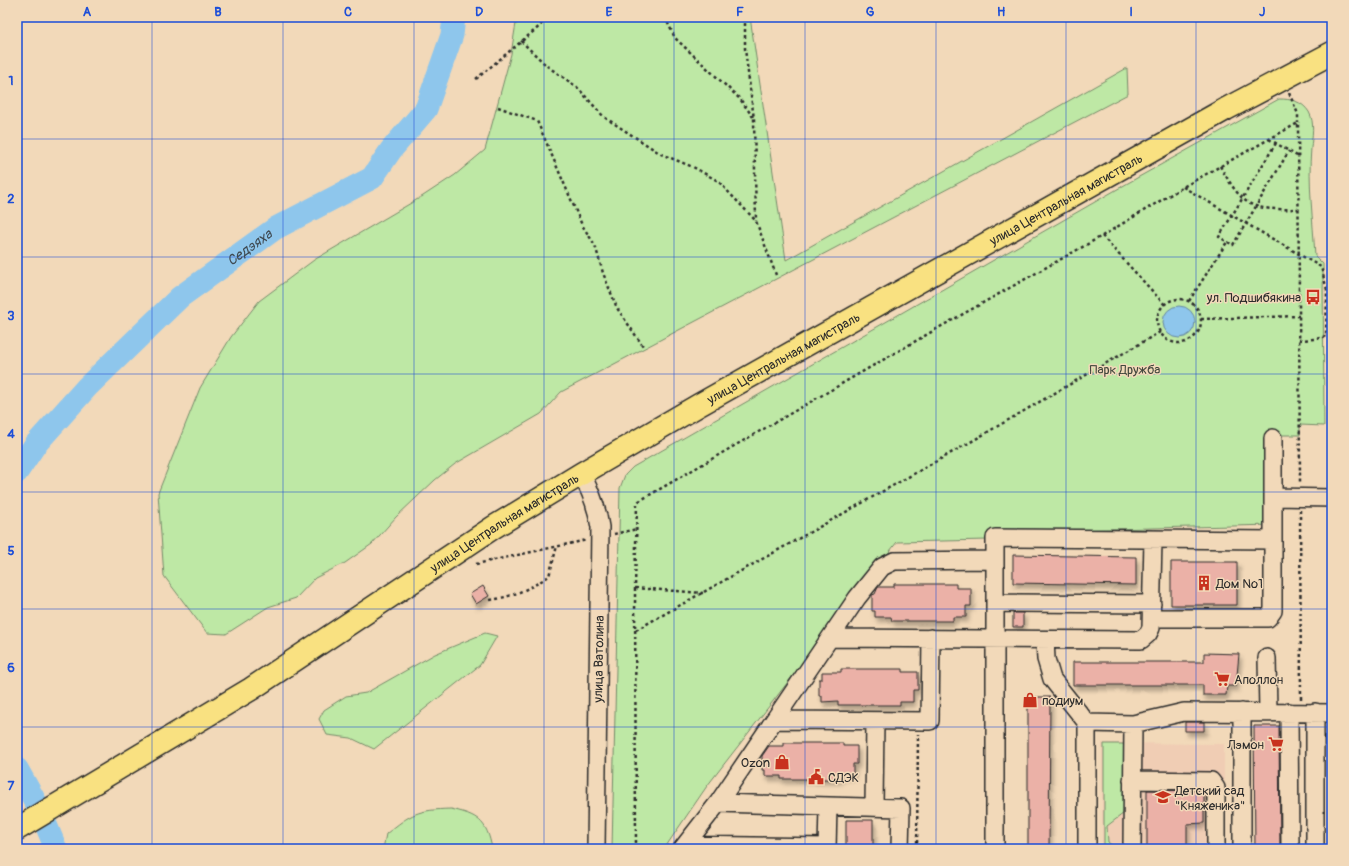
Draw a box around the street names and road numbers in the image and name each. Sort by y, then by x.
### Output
street label: улица Центральная магистраль [986,150,1146,250]
street label: улица Центральная магистраль [704,309,863,408]
street label: улица Центральная магистраль [427,470,582,577]
street label: улица Ватолина [590,615,608,704]

